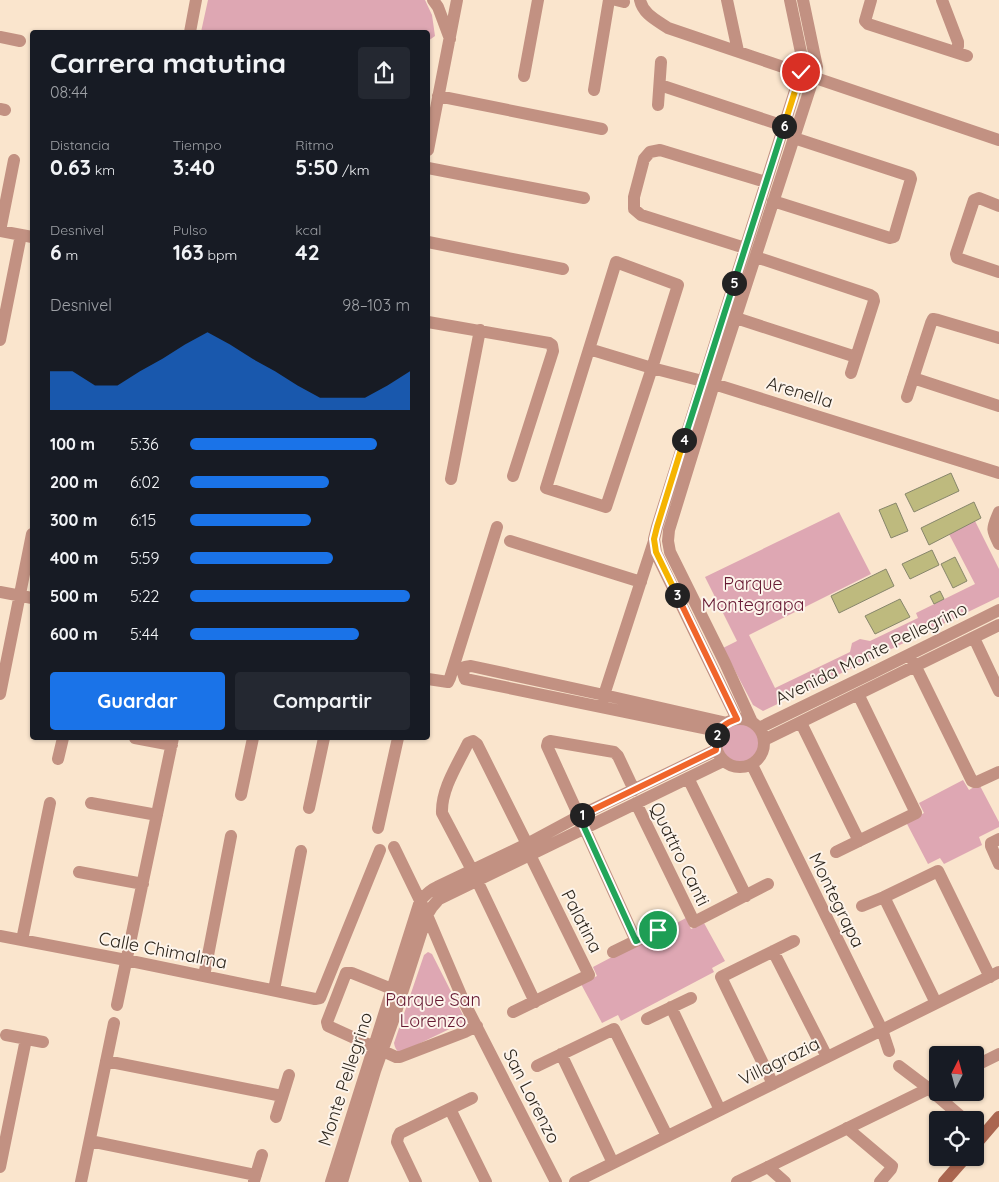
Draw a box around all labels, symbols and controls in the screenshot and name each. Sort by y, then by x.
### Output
text: Carrera matutina [50,45,286,80]
button: share [358,47,410,99]
pin [780,51,822,93]
icon: check [787,58,815,86]
text: 08:44 [50,82,88,102]
pin: 6 [772,114,796,138]
text: 6 [781,117,788,135]
text: Distancia [50,136,110,154]
text: Tiempo [173,136,222,154]
text: Ritmo [295,136,334,154]
text: 0.63 [50,154,91,180]
text: 3:40 [173,154,215,180]
text: 5:50 [295,154,338,180]
text: km [91,161,115,179]
text: /km [338,161,370,179]
text: Desnivel [50,221,104,239]
text: Pulso [173,221,207,239]
text: kcal [295,221,321,239]
text: 6 [50,239,62,265]
text: 163 [173,239,204,265]
text: 42 [295,239,320,265]
text: m [62,246,78,264]
text: bpm [204,246,237,264]
pin: 5 [722,270,746,296]
text: 5 [730,274,739,292]
text: Desnivel [50,295,112,315]
text: 98–103 m [342,295,410,315]
street label: Arenella [764,371,836,413]
pin: 4 [672,428,696,452]
text: 4 [680,431,689,449]
text: 100 m [50,434,95,454]
text: 5:36 [130,434,159,454]
text: 200 m [50,472,98,492]
text: 6:02 [130,472,160,492]
text: 300 m [50,510,97,530]
text: 6:15 [130,510,156,530]
text: 400 m [50,548,98,568]
text: 5:59 [130,548,159,568]
park label: Parque Montegrapa [702,572,804,616]
pin: 3 [664,582,690,608]
text: 500 m [50,586,98,606]
text: 5:22 [130,586,159,606]
text: 3 [674,586,681,604]
street label: Avenida Monte Pellegrino [771,596,971,710]
text: 600 m [50,624,98,644]
text: 5:44 [130,624,159,644]
button: Guardar [50,672,225,730]
button: Compartir [235,672,410,730]
pin: 2 [704,722,730,748]
text: 2 [714,726,721,744]
street label: Quattro Canti [645,798,715,910]
pin: 1 [570,802,594,828]
text: 1 [580,806,585,824]
street label: Montegrapa [804,849,870,951]
street label: Palatina [556,886,608,956]
pin [637,909,679,951]
icon: arrive [644,916,672,944]
street label: Calle Chimalma [97,926,229,974]
park label: Parque San Lorenzo [385,988,481,1032]
street label: Monte Pellegrino [313,1009,377,1149]
street label: Villagrazia [735,1032,823,1090]
street label: San Lorenzo [498,1045,566,1147]
north arrow [929,1046,984,1101]
map controls [929,1046,984,1166]
button: locate [929,1111,984,1166]

